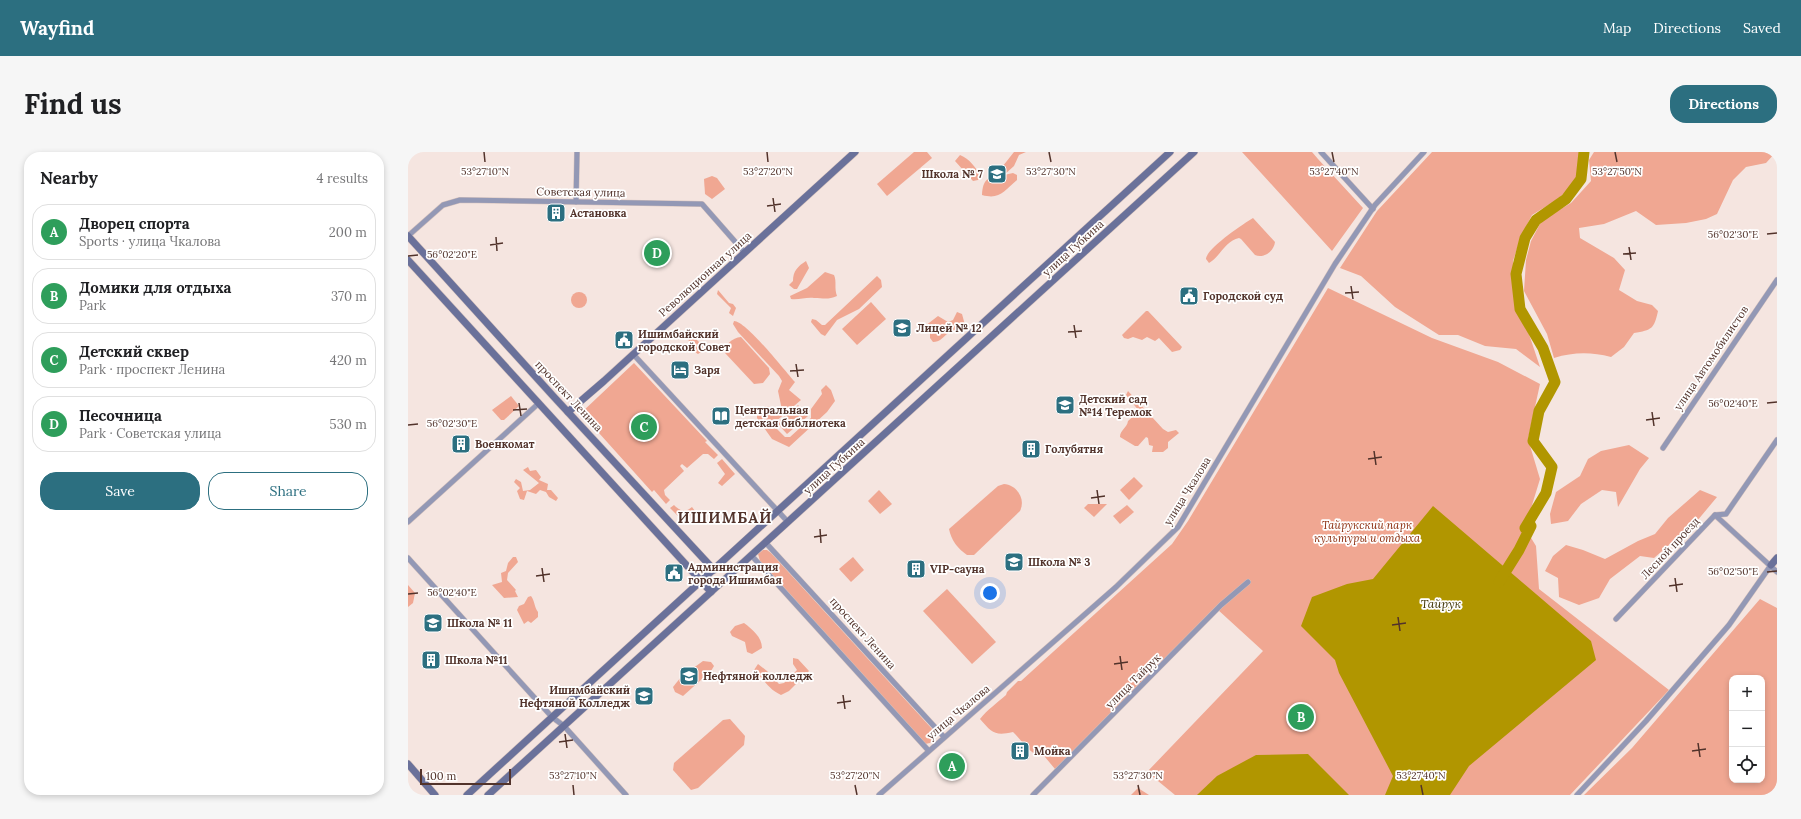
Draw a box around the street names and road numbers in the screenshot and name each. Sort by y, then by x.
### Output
street label: Советская улица [536,184,626,200]
street label: улица Губкина [1039,217,1107,279]
street label: Революционная улица [656,228,755,319]
street label: улица Автомобилистов [1671,303,1751,413]
street label: проспект Ленина [532,357,606,435]
street label: улица Губкина [800,435,868,497]
street label: улица Чкалова [1160,454,1214,528]
street label: Лесной проезд [1638,514,1703,582]
street label: проспект Ленина [827,594,899,672]
street label: улица Тайрук [1103,651,1163,711]
street label: улица Чкалова [924,681,993,742]

